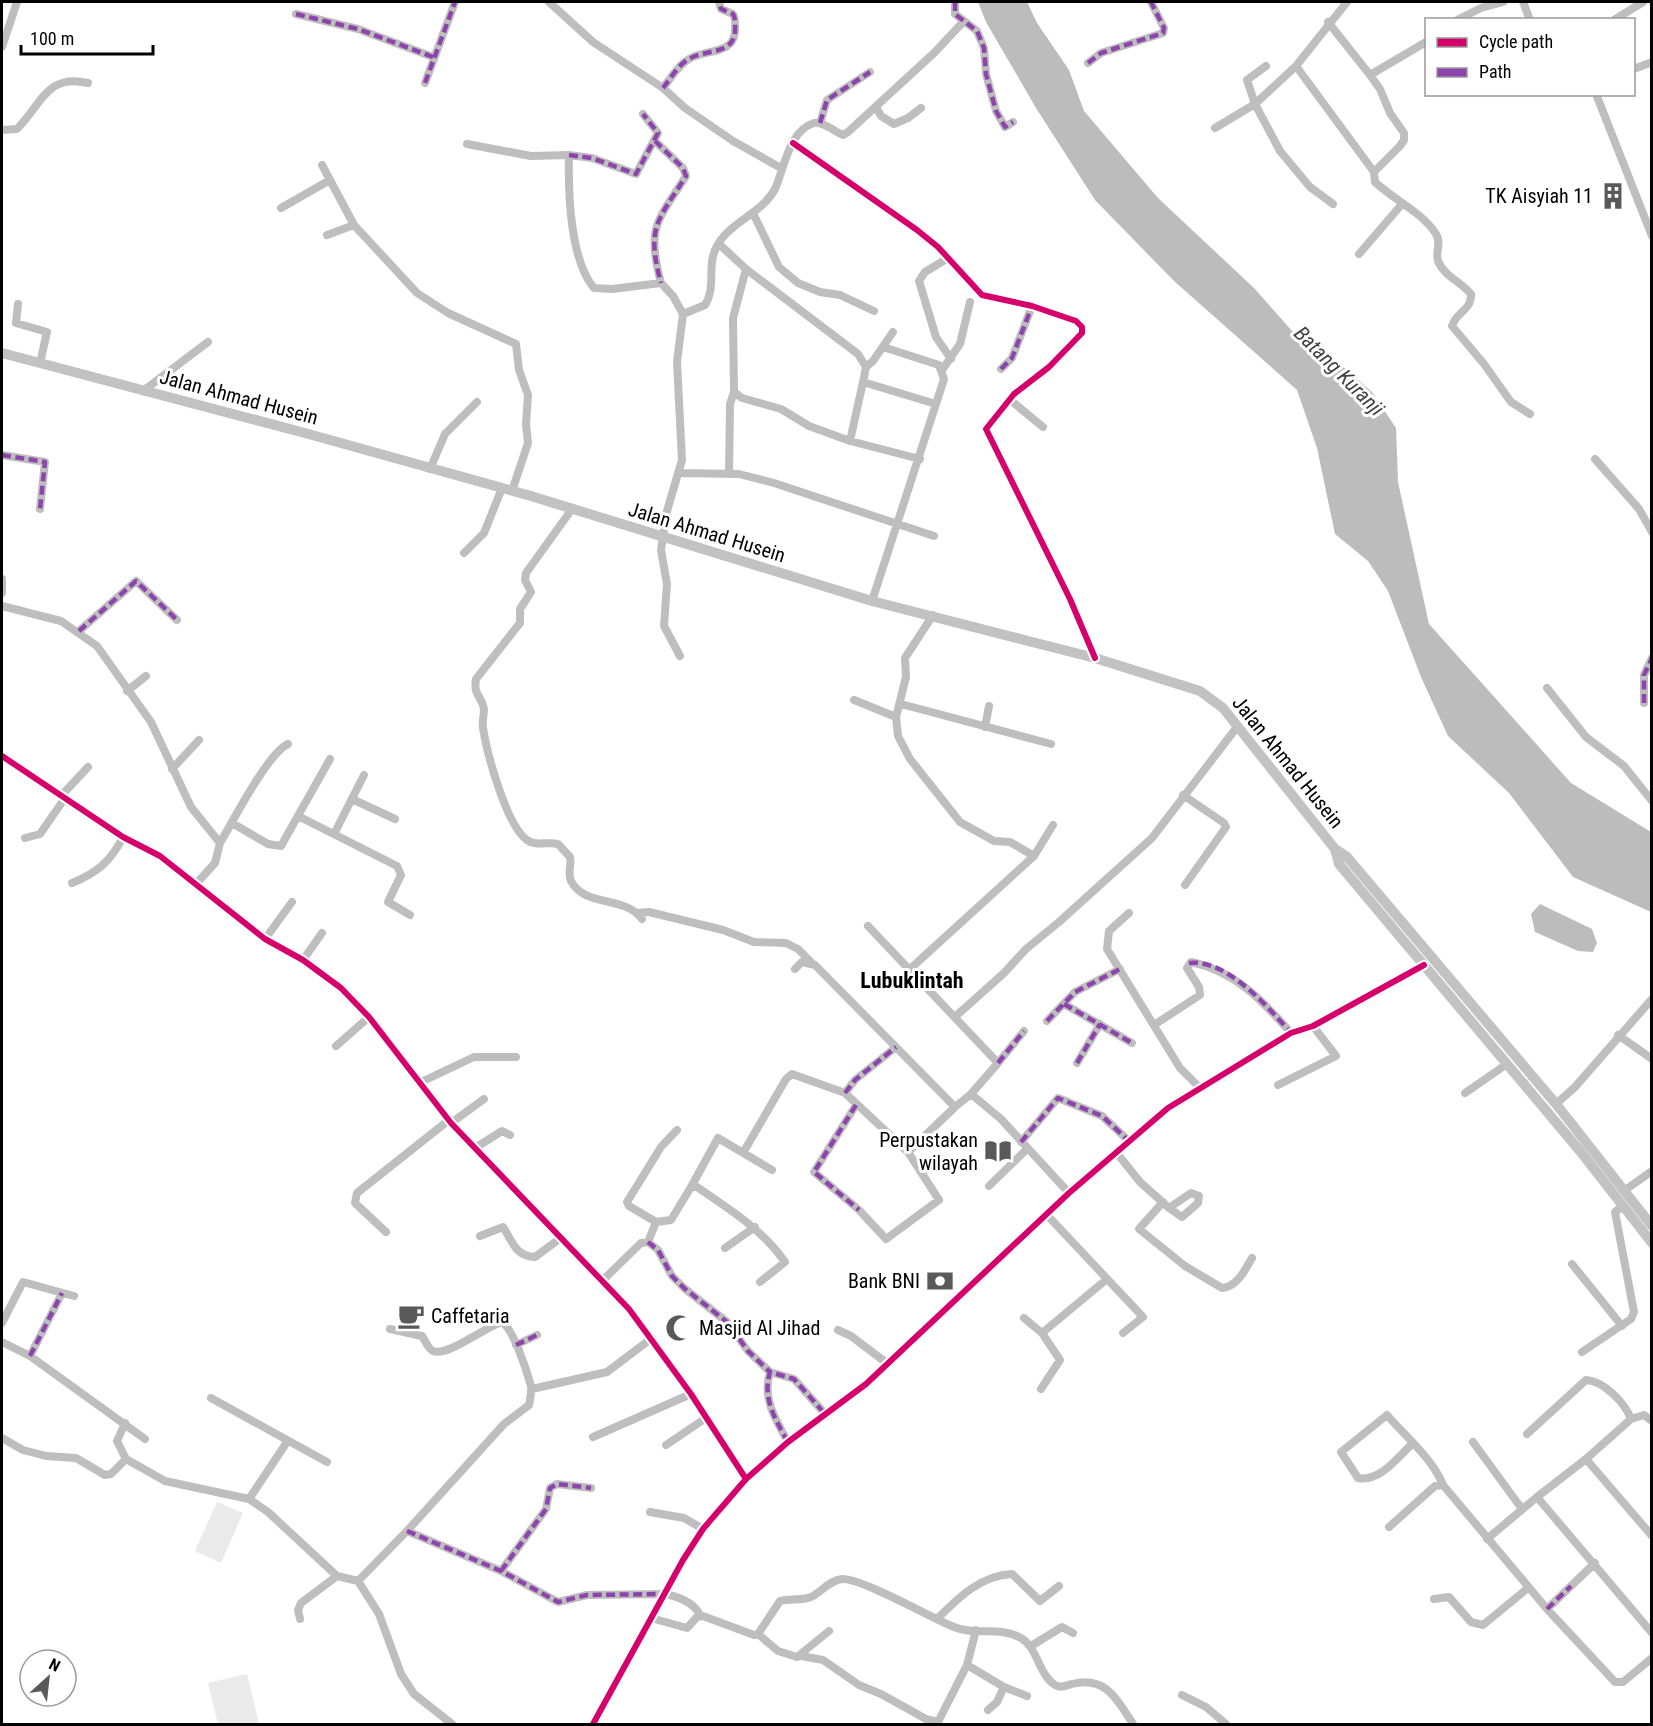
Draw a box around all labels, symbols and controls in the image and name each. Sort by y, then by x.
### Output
scale bar [21,18,153,56]
legend [1425,18,1635,96]
text: 100 m [30,28,74,49]
text: Cycle path [1479,31,1553,52]
text: Path [1479,61,1512,82]
building icon: TK Aisyiah 11 [1598,181,1628,211]
place label: TK Aisyiah 11 [1485,184,1593,208]
water label: Batang Kuranji [1289,321,1389,421]
street label: Jalan Ahmad Husein [157,364,321,430]
street label: Jalan Ahmad Husein [626,497,788,567]
street label: Jalan Ahmad Husein [1227,691,1349,833]
district label: Lubuklintah [860,968,964,993]
place label: Perpustakan wilayah [879,1128,978,1175]
library icon: Perpustakan wilayah [983,1136,1013,1166]
bank icon: Bank BNI [925,1266,955,1296]
place label: Bank BNI [848,1269,920,1293]
cafe icon: Caffetaria [396,1301,426,1331]
place label: Caffetaria [431,1304,509,1328]
mosque icon: Masjid Al Jihad [664,1313,694,1343]
place label: Masjid Al Jihad [699,1316,821,1340]
north arrow [18,1648,78,1708]
text: N [46,1654,63,1676]

